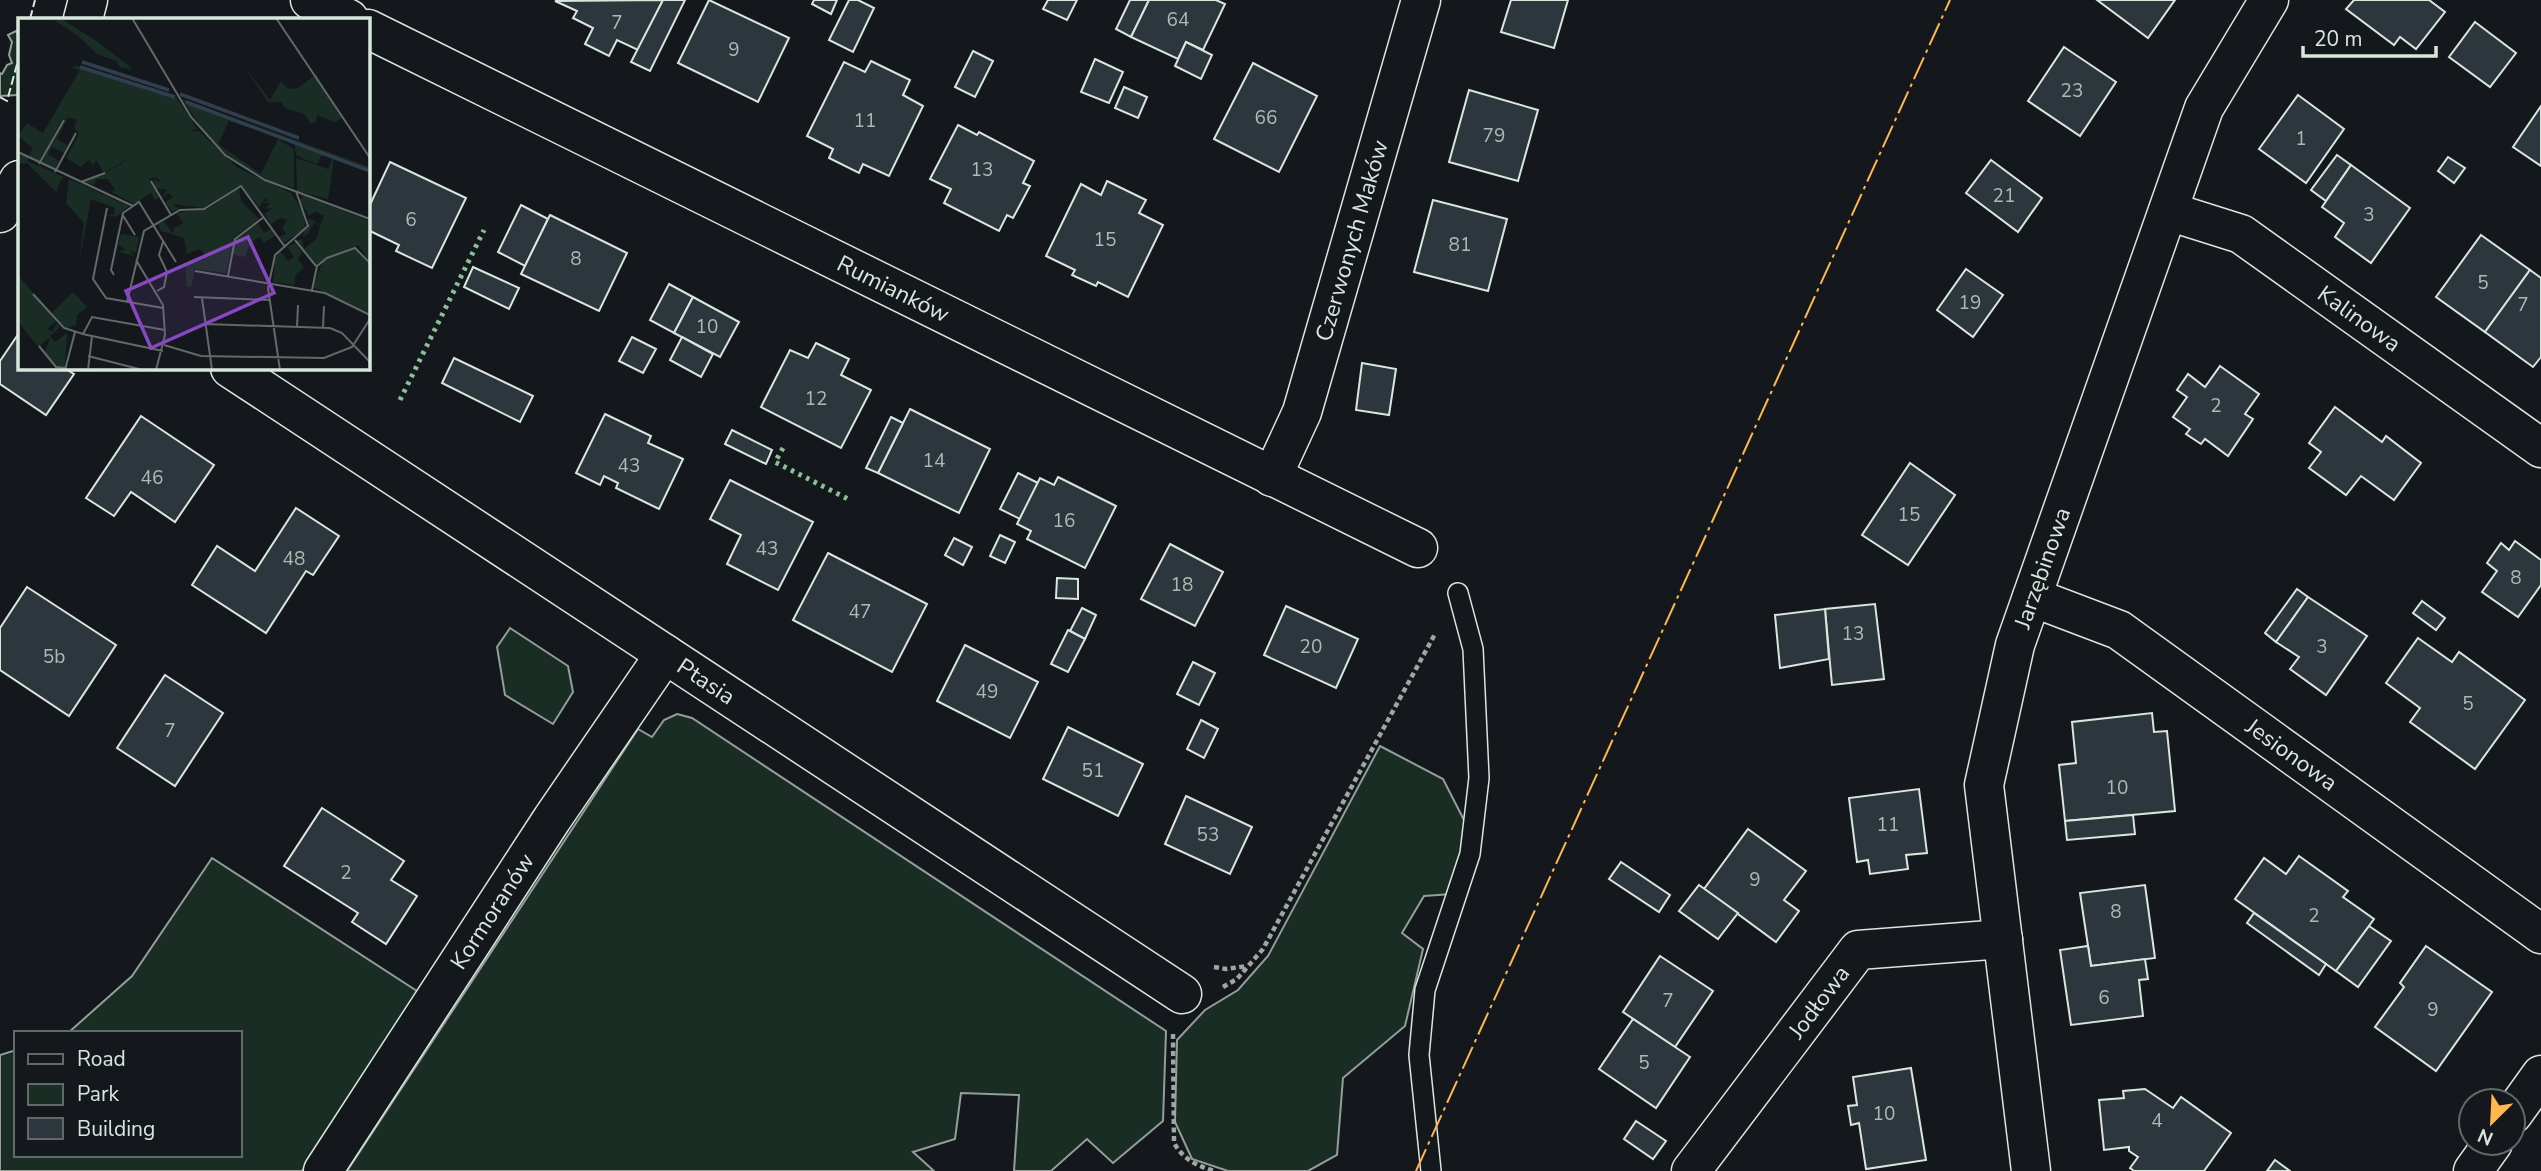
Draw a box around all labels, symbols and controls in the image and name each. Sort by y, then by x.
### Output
house number: 64 [1167,7,1189,33]
house number: 7 [611,10,623,36]
scale bar [2303,14,2436,58]
inset map [18,18,369,369]
text: 20 m [2314,25,2363,53]
house number: 9 [728,37,740,63]
house number: 23 [2061,78,2083,104]
house number: 66 [1255,105,1277,131]
house number: 11 [854,108,876,134]
house number: 79 [1483,123,1505,149]
house number: 1 [2295,126,2307,152]
street label: Czerwonych Maków [1308,136,1395,345]
house number: 13 [971,157,993,183]
house number: 21 [1993,183,2015,209]
house number: 3 [2363,202,2375,228]
house number: 6 [405,207,417,233]
house number: 15 [1094,227,1116,253]
house number: 81 [1449,232,1471,258]
house number: 8 [570,246,582,272]
street label: Rumianków [832,248,955,330]
house number: 5 [2477,270,2489,296]
street label: Kalinowa [2311,278,2407,359]
house number: 19 [1959,290,1981,316]
house number: 7 [2517,292,2529,318]
house number: 10 [696,314,718,340]
house number: 12 [805,386,827,412]
house number: 2 [2210,393,2222,419]
house number: 14 [923,448,945,474]
house number: 43 [618,453,640,479]
house number: 46 [141,465,163,491]
house number: 15 [1898,502,1920,528]
street label: Jarzębinowa [2006,503,2078,634]
house number: 16 [1053,508,1075,534]
house number: 43 [756,536,778,562]
house number: 48 [283,546,305,572]
house number: 8 [2510,565,2522,591]
house number: 18 [1171,572,1193,598]
house number: 47 [849,599,871,625]
house number: 13 [1842,621,1864,647]
house number: 20 [1300,634,1322,660]
house number: 3 [2316,634,2328,660]
house number: 5b [43,644,65,670]
street label: Ptasia [671,651,741,712]
house number: 49 [976,679,998,705]
house number: 5 [2462,691,2474,717]
street label: Jesionowa [2239,710,2344,798]
house number: 7 [164,718,176,744]
house number: 51 [1082,758,1104,784]
house number: 10 [2106,775,2128,801]
house number: 11 [1877,812,1899,838]
house number: 53 [1197,822,1219,848]
street label: Kormoranów [443,847,541,975]
house number: 2 [340,860,352,886]
house number: 9 [1749,867,1761,893]
house number: 8 [2110,899,2122,925]
house number: 2 [2308,903,2320,929]
street label: Jodłowa [1780,959,1857,1046]
house number: 6 [2098,985,2110,1011]
house number: 7 [1662,988,1674,1014]
house number: 9 [2427,997,2439,1023]
legend [14,1031,242,1157]
text: Road [77,1045,126,1073]
house number: 5 [1638,1050,1650,1076]
text: Park [77,1080,119,1108]
north arrow [2457,1087,2527,1157]
house number: 10 [1873,1101,1895,1127]
house number: 4 [2151,1108,2163,1134]
text: Building [77,1115,155,1143]
text: N [2474,1122,2497,1151]

